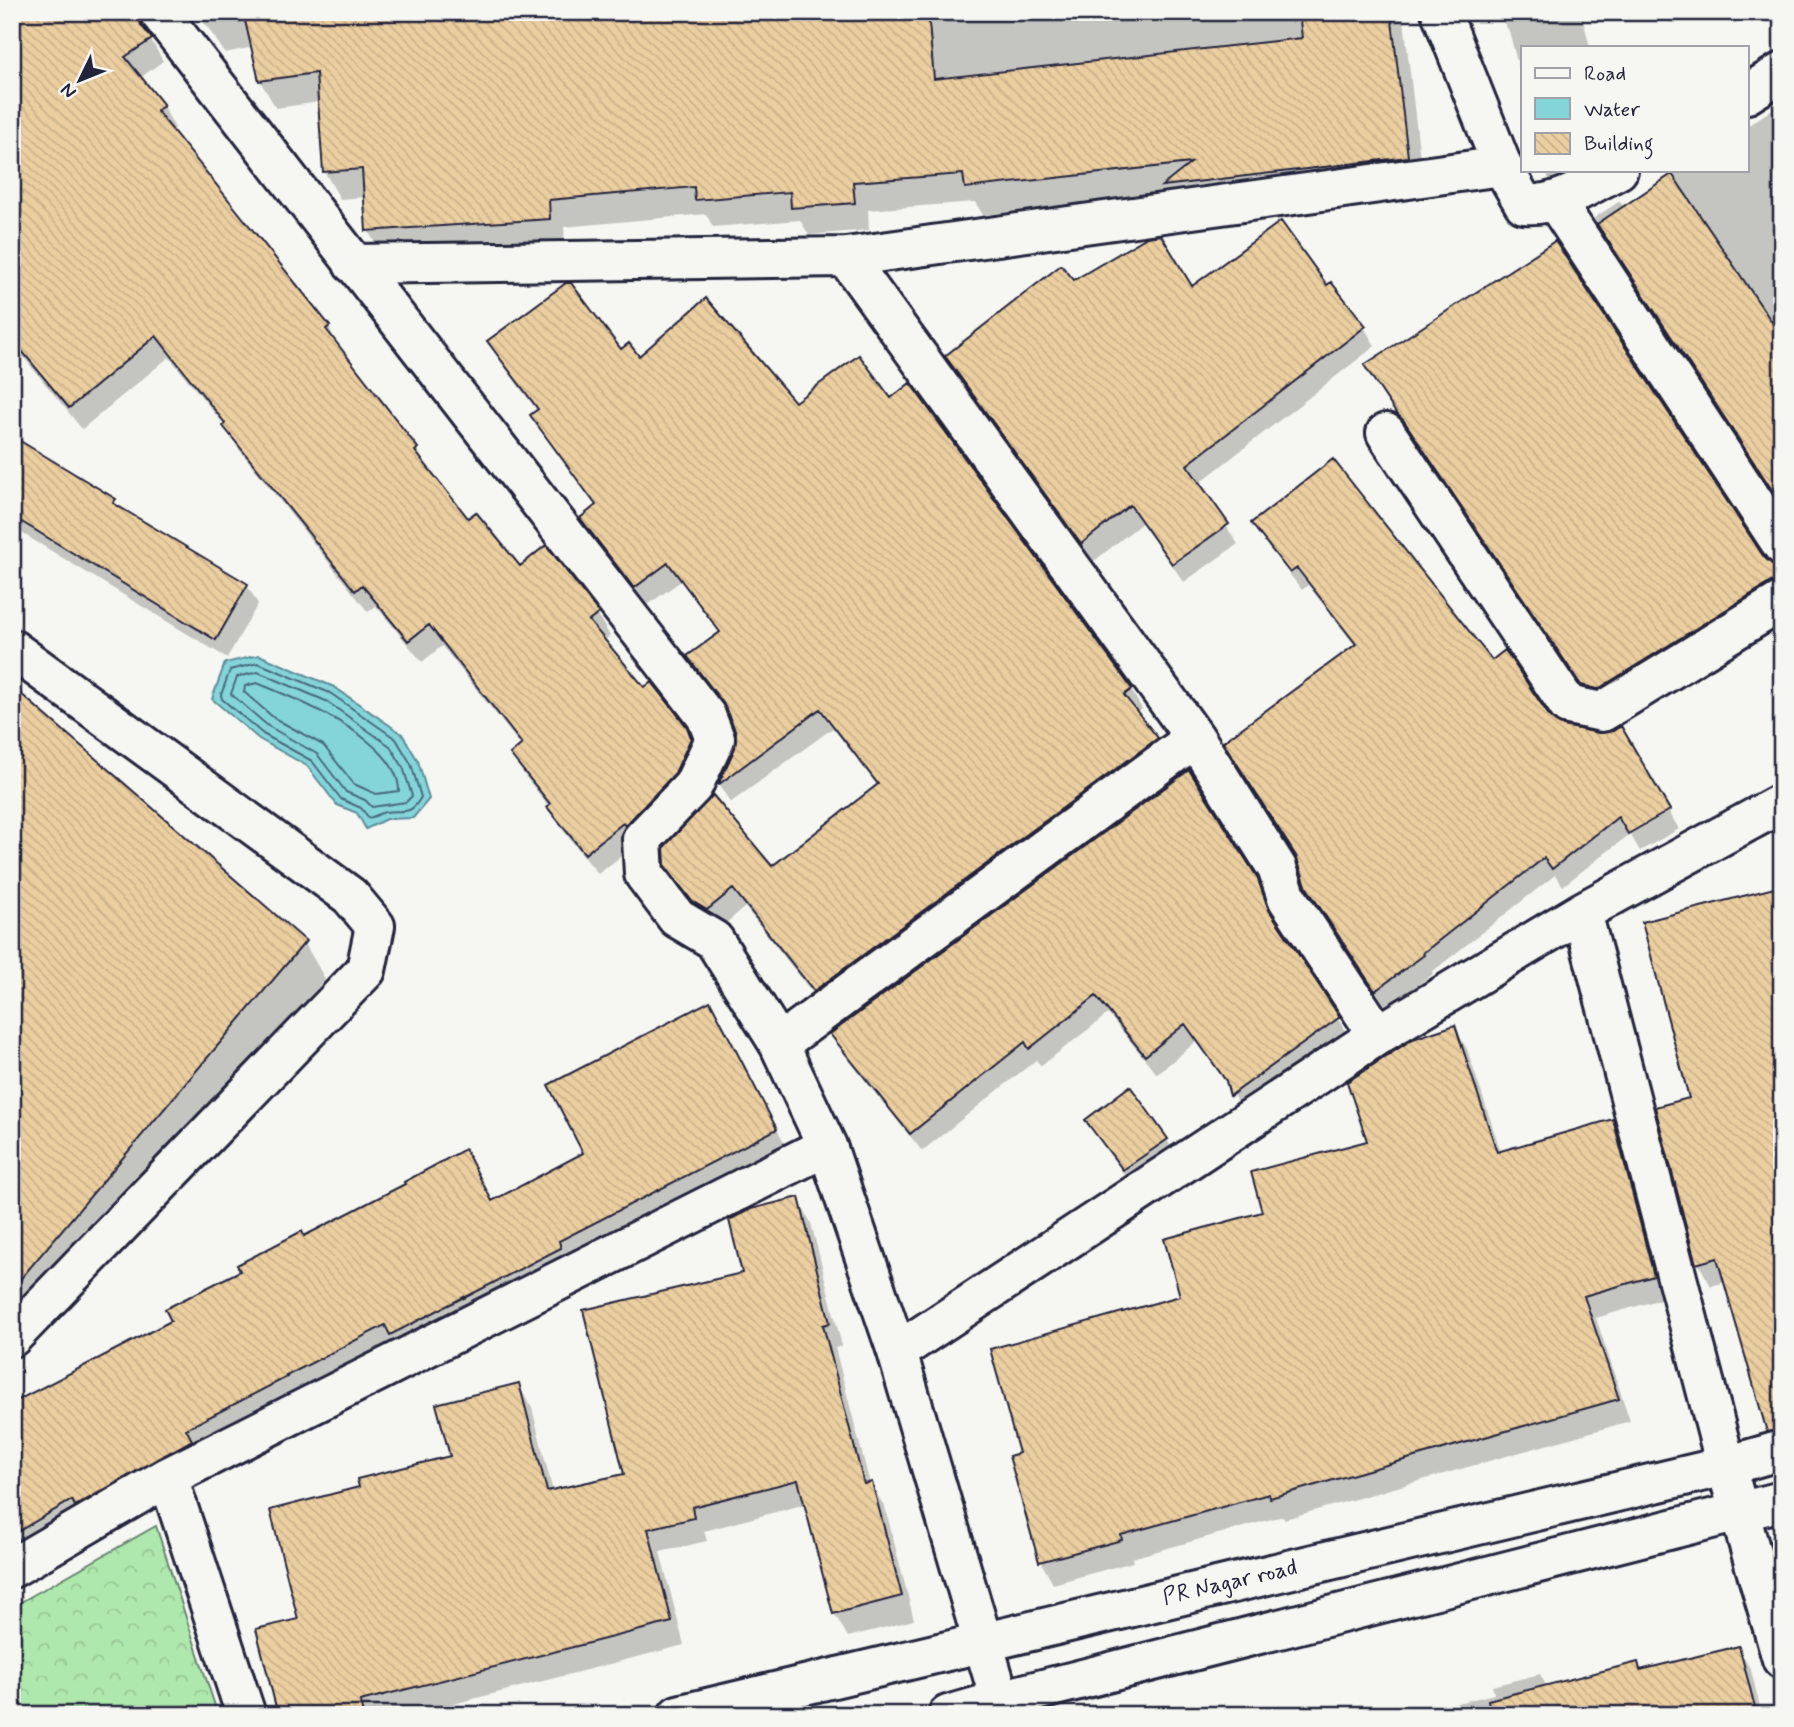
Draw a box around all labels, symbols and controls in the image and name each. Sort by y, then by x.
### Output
north arrow [46,46,116,116]
legend [1521,46,1748,172]
text: Road [1584,60,1626,88]
text: N [55,77,82,104]
text: Water [1584,96,1640,124]
text: Building [1584,130,1654,160]
street label: PR Nagar road [1160,1553,1300,1613]

